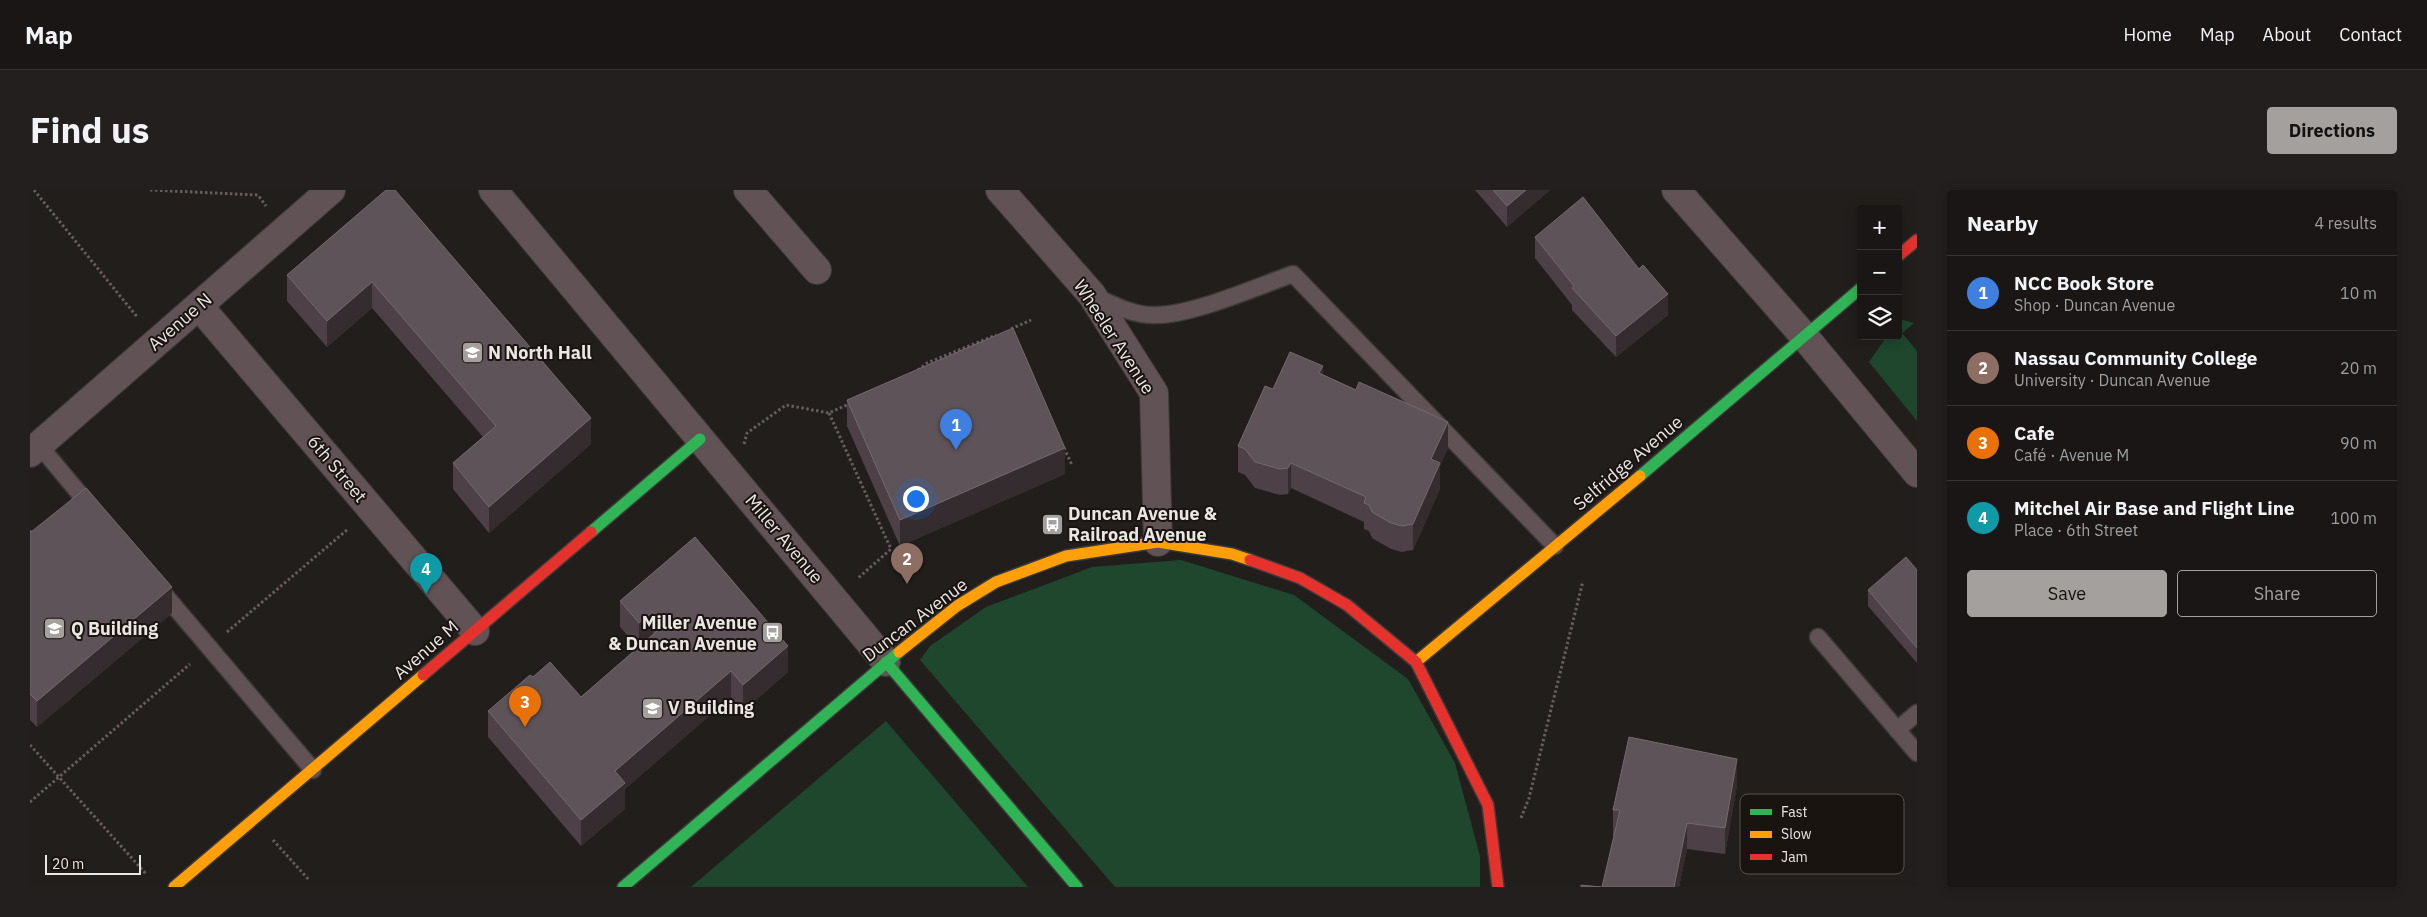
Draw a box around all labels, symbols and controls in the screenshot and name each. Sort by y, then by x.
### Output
text: Map [25,19,73,51]
text: Home [2124,23,2172,46]
text: Map [2200,23,2235,46]
text: About [2263,23,2311,46]
text: Contact [2339,23,2402,46]
text: Find us [30,107,149,153]
button: Directions [2267,107,2397,154]
map controls [1857,205,1902,340]
button: + [1857,205,1902,250]
text: Nearby [1967,209,2038,237]
text: 4 results [2314,213,2377,233]
button: − [1857,250,1902,295]
text: NCC Book Store [2014,271,2154,295]
street label: Wheeler Avenue [1069,275,1160,398]
text: 1 [1978,283,1988,303]
text: 10 m [2340,283,2377,303]
street label: Avenue N [143,288,216,356]
button: layers [1857,295,1902,340]
text: Shop · Duncan Avenue [2014,295,2175,315]
school or university icon: N North Hall [460,341,484,365]
place label: N North Hall [488,341,592,364]
text: Nassau Community College [2014,346,2257,370]
text: 2 [1978,358,1988,378]
text: 20 m [2340,358,2377,378]
text: University · Duncan Avenue [2014,370,2210,390]
pin: 1 [940,409,972,450]
street label: Selfridge Avenue [1568,410,1687,515]
text: Cafe [2014,421,2055,445]
street label: 6th Street [303,430,372,507]
text: 3 [1978,433,1988,453]
text: 90 m [2340,433,2377,453]
text: Café · Avenue M [2014,445,2129,465]
your location [903,486,929,512]
street label: Miller Avenue [740,489,829,588]
text: Mitchel Air Base and Flight Line [2014,496,2295,520]
place label: Duncan Avenue & Railroad Avenue [1068,502,1217,546]
text: 4 [1978,508,1988,528]
text: 100 m [2330,508,2377,528]
bus stop icon: Duncan Avenue & Railroad Avenue [1040,512,1064,536]
text: Place · 6th Street [2014,520,2138,540]
pin: 2 [891,543,923,584]
pin: 4 [410,553,442,594]
button: Save [1967,570,2167,617]
button: Share [2177,570,2377,617]
street label: Duncan Avenue [858,573,972,667]
place label: Miller Avenue & Duncan Avenue [608,611,757,655]
street label: Avenue M [388,615,463,684]
school or university icon: Q Building [43,617,67,641]
place label: Q Building [71,617,158,640]
bus stop icon: Miller Avenue & Duncan Avenue [761,621,785,645]
pin: 3 [509,686,541,727]
school or university icon: V Building [640,696,664,720]
place label: V Building [668,696,754,719]
legend [1740,794,1904,874]
text: Fast [1781,803,1807,821]
text: Slow [1781,825,1812,843]
text: Jam [1781,848,1808,866]
scale bar [45,852,141,875]
text: 20 m [52,855,84,873]

